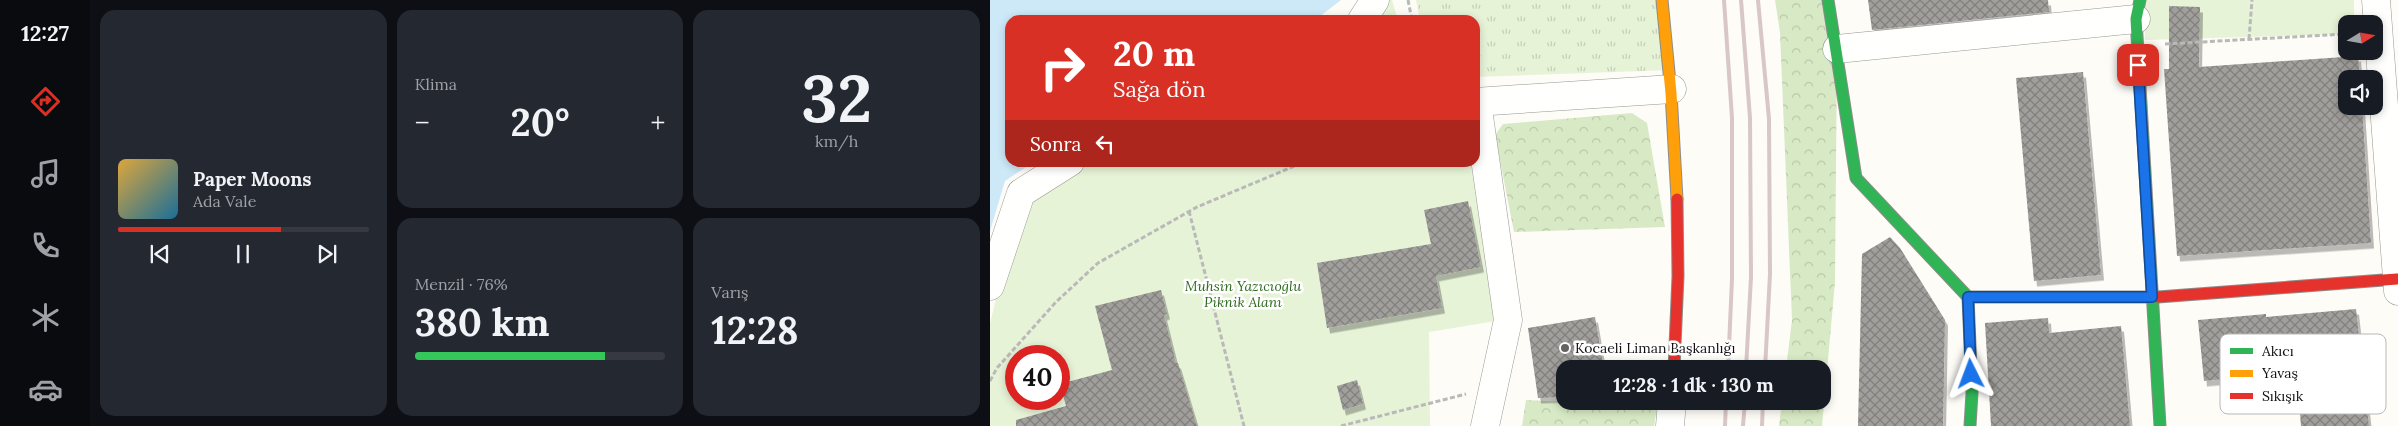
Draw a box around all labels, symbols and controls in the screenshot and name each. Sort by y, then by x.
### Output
north arrow [2338,15,2382,60]
map controls [2338,15,2383,115]
text: 12:27 [21,19,69,47]
text: 20 m [1113,31,1195,76]
icon: right [1030,35,1095,100]
pin [2117,44,2159,86]
icon: arrive [2124,51,2152,79]
text: 32 [801,57,872,140]
button: sound [2338,70,2383,115]
text: Klima [415,74,457,94]
text: Sağa dön [1113,75,1206,103]
icon: directions [28,84,63,119]
text: 20° [511,98,569,146]
text: − [415,105,430,141]
text: + [650,105,665,141]
icon: left [1091,130,1119,158]
text: km/h [815,131,858,151]
text: Sonra [1030,132,1081,156]
icon: music [28,156,63,191]
text: Paper Moons [193,167,312,191]
text: Ada Vale [193,191,256,211]
icon: phone [28,228,63,263]
icon: previous [146,240,174,268]
icon: pause [229,240,257,268]
icon: next [313,240,341,268]
text: Menzil · 76% [415,274,508,294]
park label: Muhsin Yazıcıoğlu Piknik Alanı [1185,277,1302,311]
text: Varış [711,282,748,302]
text: 380 km [415,298,549,346]
icon: climate [28,300,63,335]
text: 12:28 [711,306,799,354]
legend [2220,334,2386,414]
place label: Kocaeli Liman Başkanlığı [1575,339,1736,357]
marker: Kocaeli Liman Başkanlığı [1559,342,1571,354]
text: Akıcı [2261,342,2294,360]
speed limit sign: 40 [1005,345,1070,410]
position arrow [1944,347,1996,399]
text: Yavaş [2261,364,2298,382]
icon: car [28,372,63,407]
text: 12:28 · 1 dk · 130 m [1613,373,1774,397]
text: Sıkışık [2262,387,2304,405]

